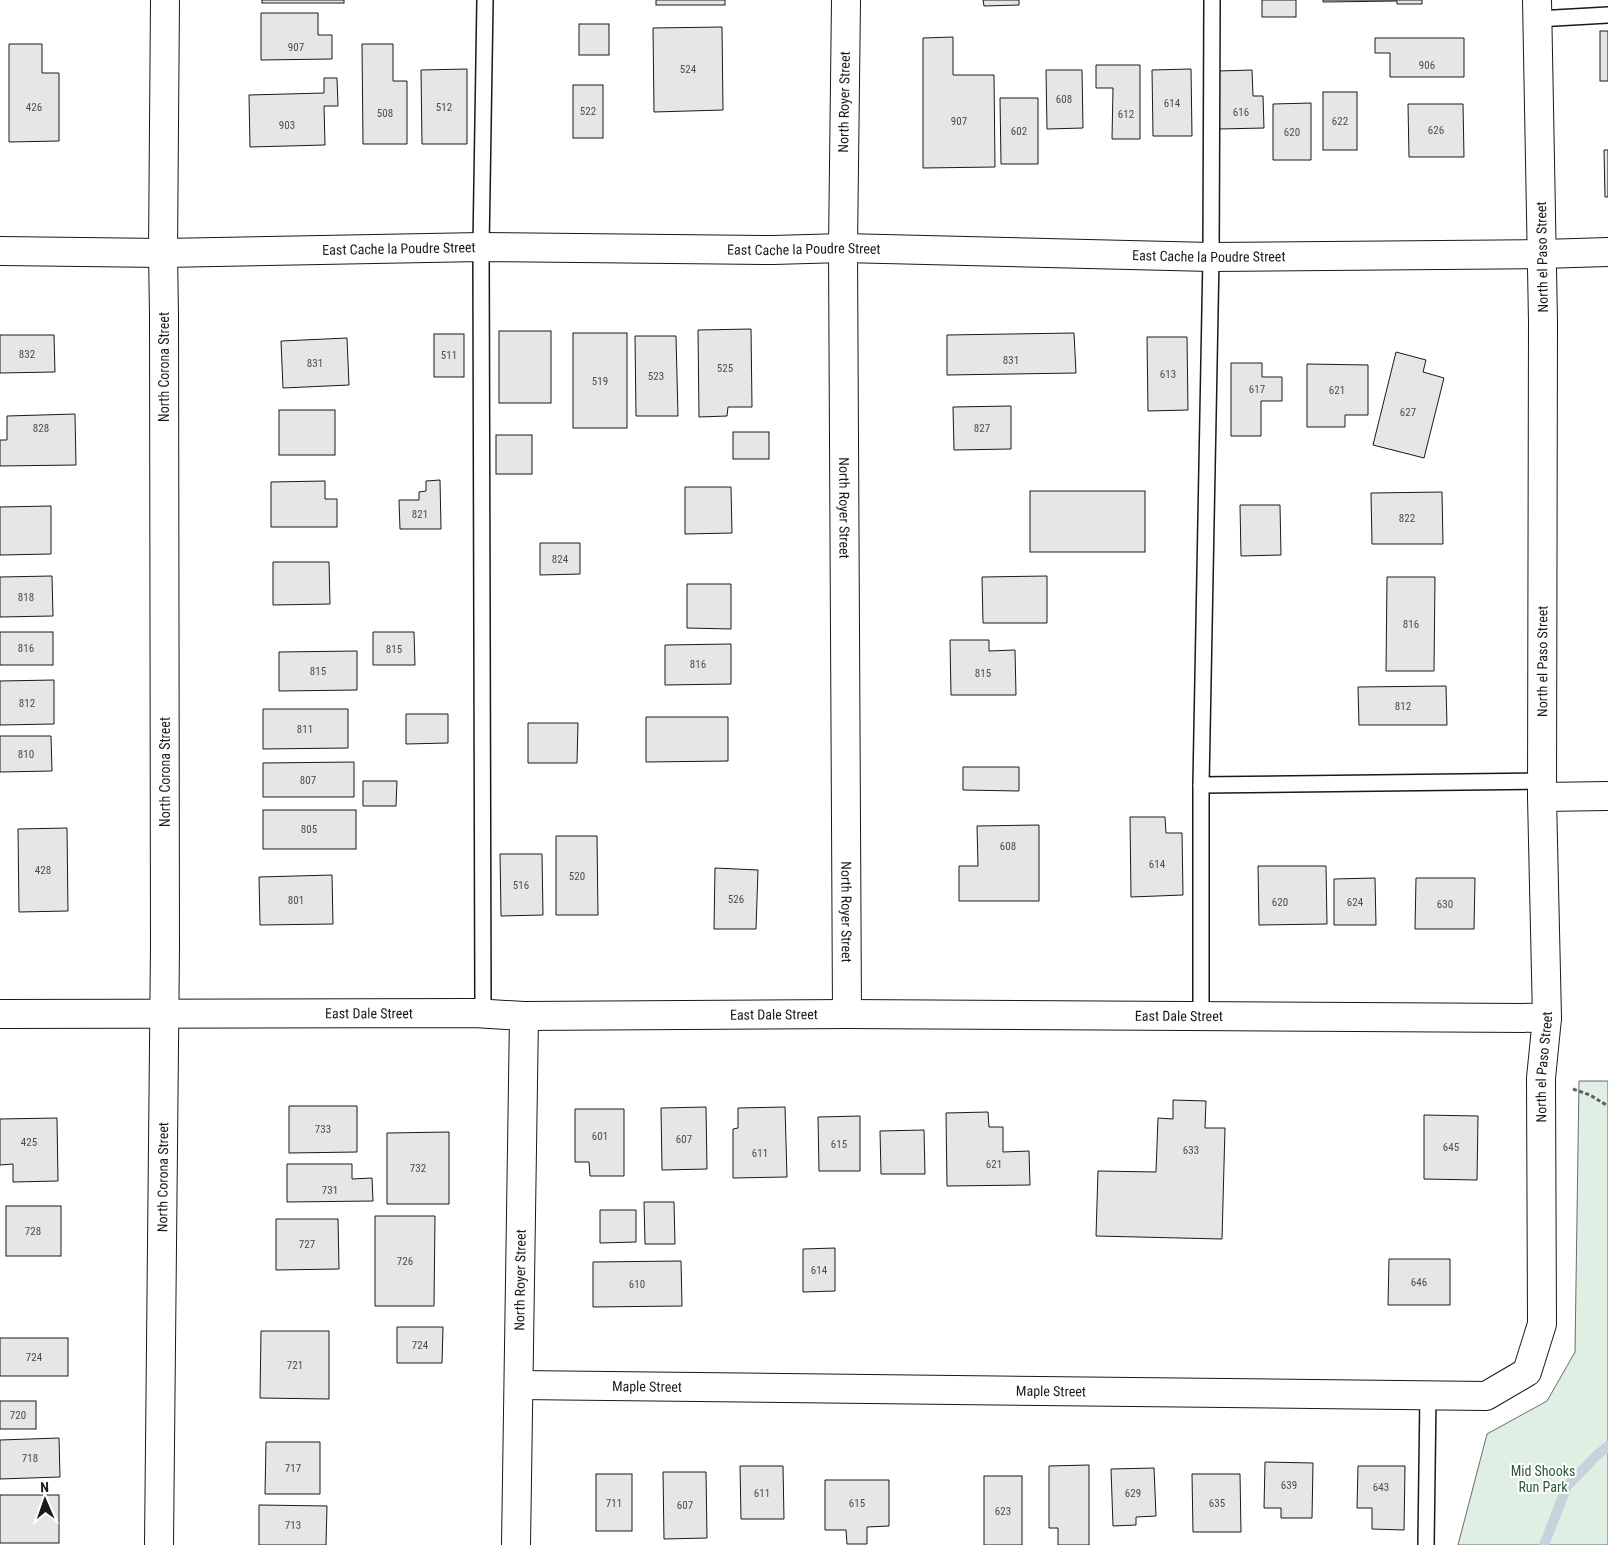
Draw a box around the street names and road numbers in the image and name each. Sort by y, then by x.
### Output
street label: North Royer Street [835,51,853,153]
street label: North el Paso Street [1533,201,1551,313]
street label: East Cache la Poudre Street [322,239,476,258]
street label: East Cache la Poudre Street [727,240,881,258]
street label: East Cache la Poudre Street [1132,247,1286,265]
street label: North Corona Street [156,312,172,422]
street label: North Royer Street [836,457,853,559]
street label: North el Paso Street [1534,606,1550,717]
street label: North Corona Street [157,717,173,827]
street label: North Royer Street [838,861,855,963]
street label: East Dale Street [325,1005,413,1021]
street label: East Dale Street [730,1006,818,1023]
street label: East Dale Street [1135,1008,1223,1024]
street label: North el Paso Street [1533,1011,1555,1123]
street label: North Corona Street [154,1122,171,1232]
street label: North Royer Street [511,1229,529,1331]
street label: Maple Street [612,1378,682,1395]
street label: Maple Street [1016,1383,1086,1399]

